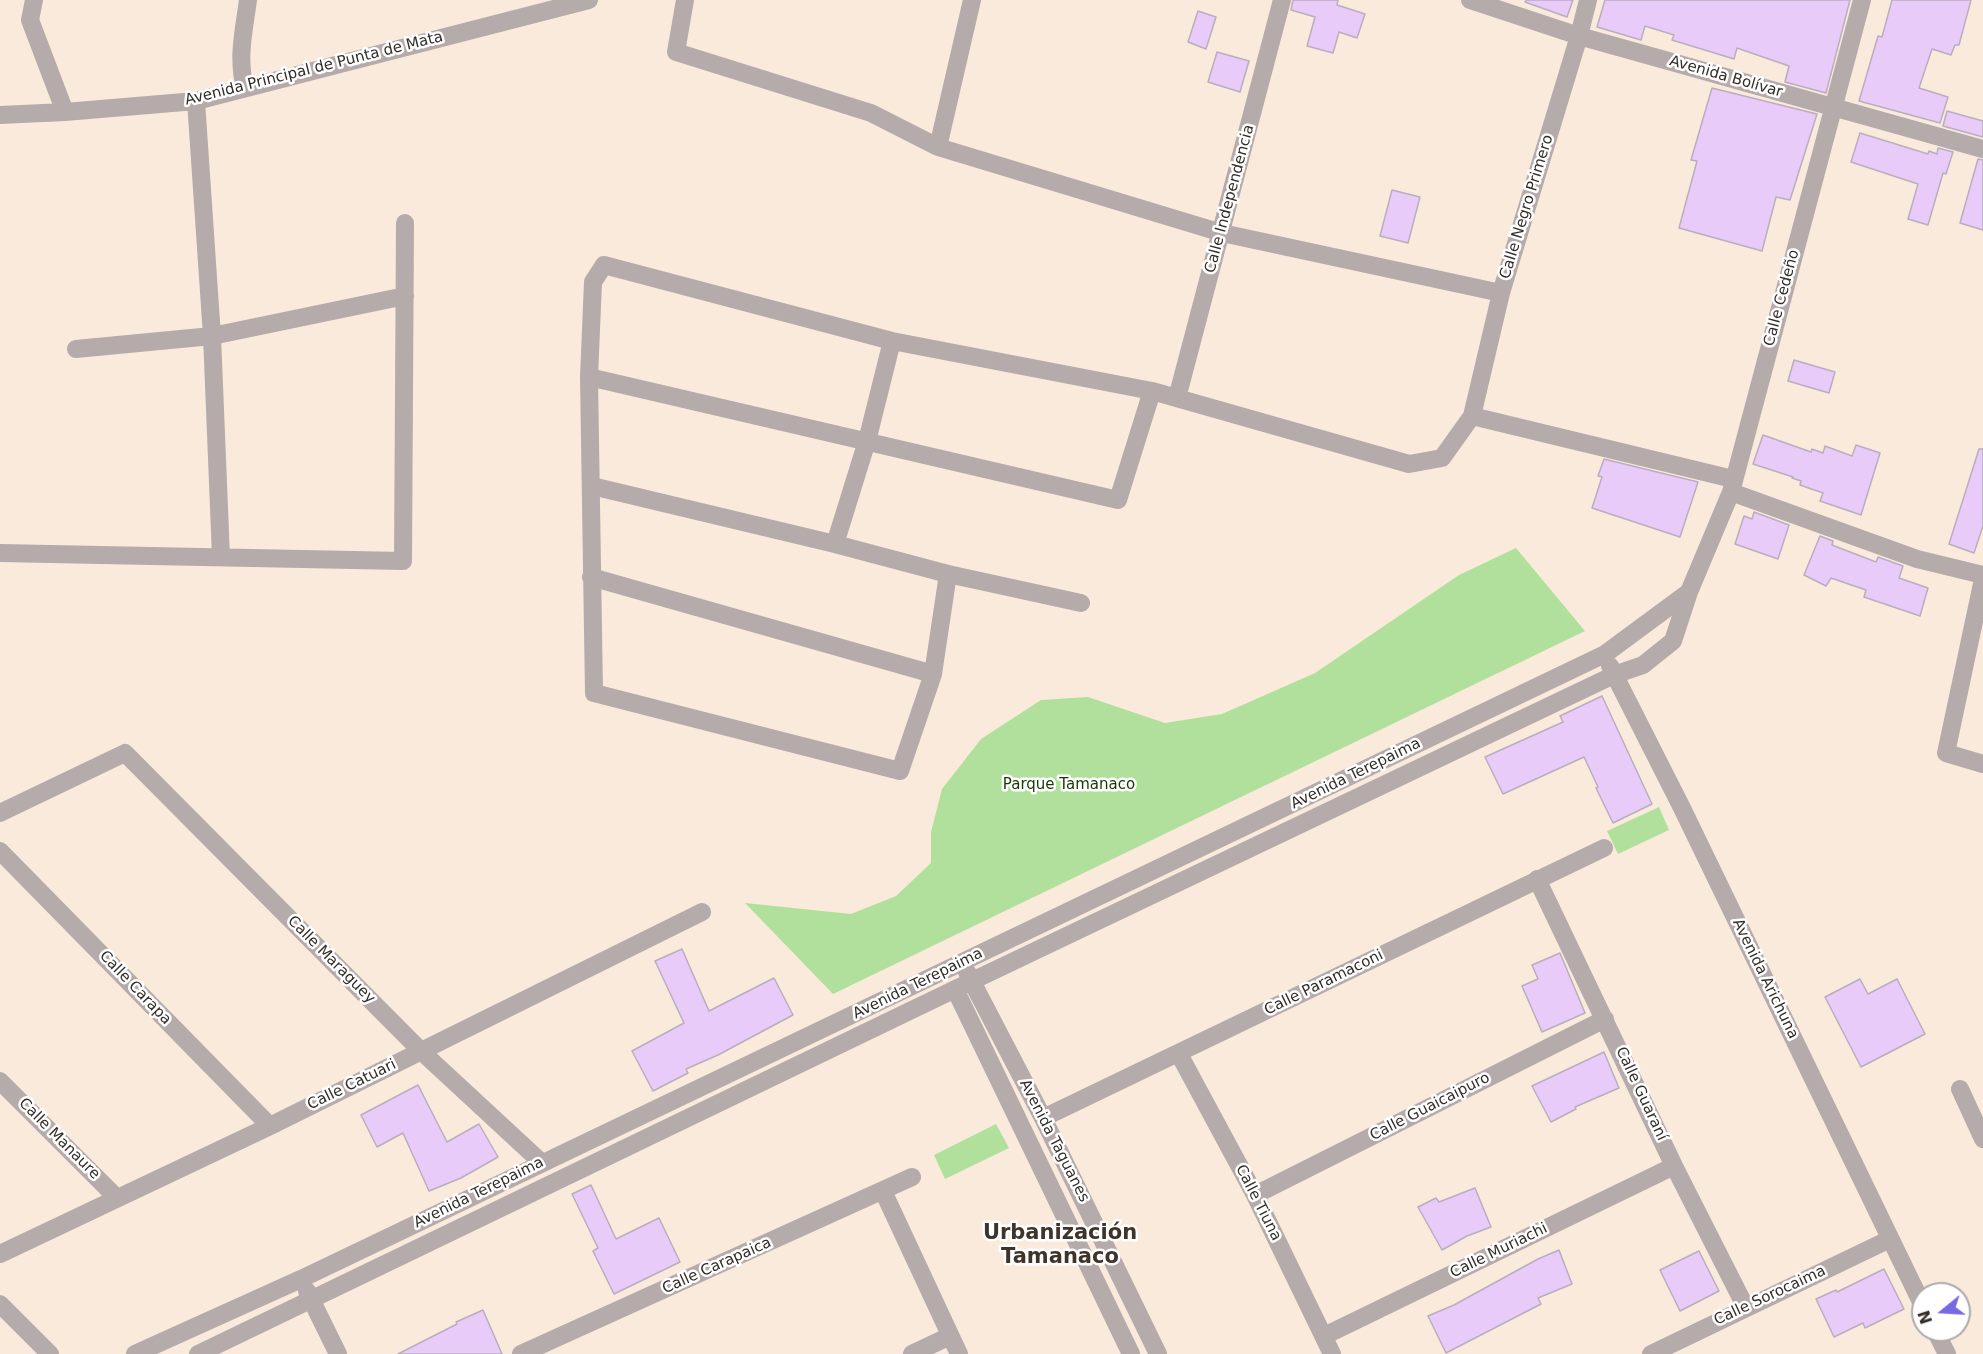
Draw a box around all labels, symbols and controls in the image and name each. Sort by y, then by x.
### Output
street label: Avenida Principal de Punta de Mata [183,28,445,110]
street label: Avenida Bolívar [1667,52,1785,102]
street label: Calle Independencia [1202,123,1258,275]
street label: Calle Negro Primero [1497,133,1557,281]
street label: Calle Cedeño [1760,248,1804,348]
street label: Avenida Terepaima [1288,735,1424,813]
park label: Parque Tamanaco [1003,776,1135,794]
street label: Calle Maraguey [283,912,379,1008]
street label: Avenida Arichuna [1728,916,1802,1042]
street label: Avenida Terepaima [850,945,986,1023]
street label: Calle Paramaconi [1262,946,1386,1020]
street label: Calle Carapa [95,947,175,1029]
street label: Calle Guaraní [1611,1044,1671,1144]
street label: Calle Catuari [305,1056,399,1114]
street label: Calle Guaicaipuro [1367,1069,1493,1145]
street label: Avenida Taguanes [1015,1077,1093,1205]
street label: Calle Manaure [15,1095,103,1183]
street label: Avenida Terepaima [411,1154,547,1232]
street label: Calle Tiuna [1231,1162,1285,1244]
street label: Calle Muriachi [1447,1220,1551,1282]
district label: Urbanización Tamanaco [983,1221,1137,1271]
street label: Calle Carapaica [660,1234,774,1298]
street label: Calle Sorocaima [1711,1262,1829,1330]
north arrow [1911,1282,1971,1342]
text: N [1914,1308,1936,1326]

